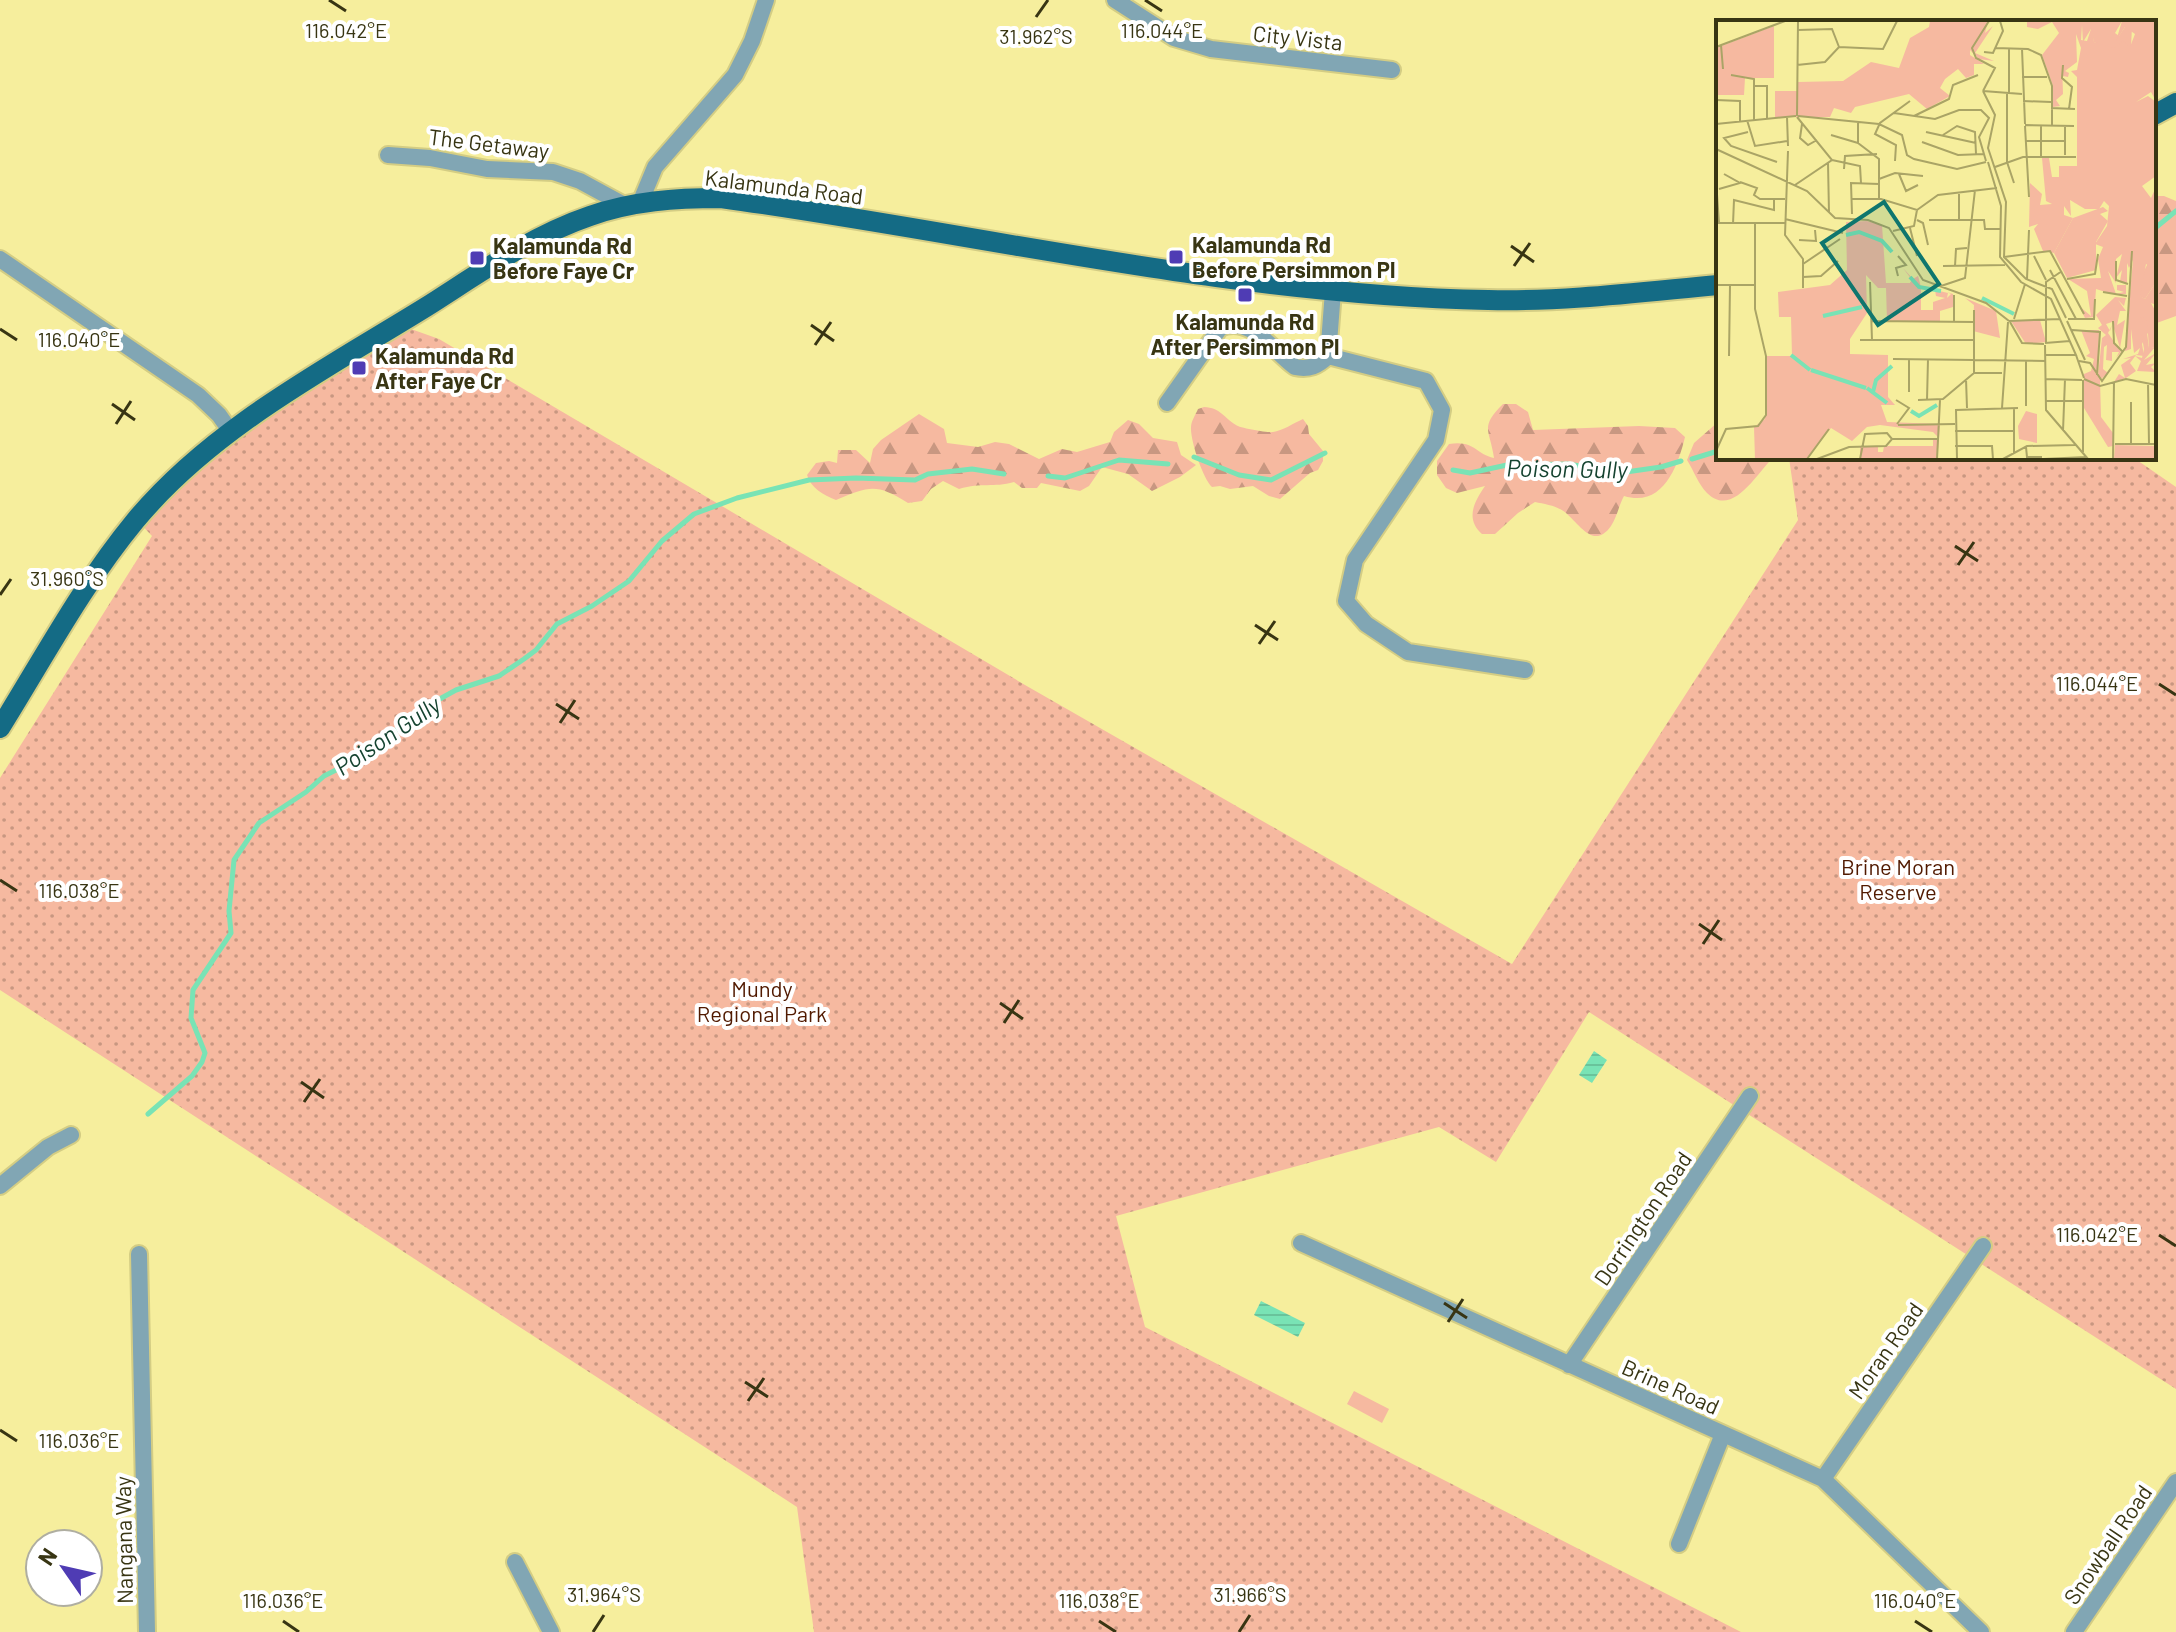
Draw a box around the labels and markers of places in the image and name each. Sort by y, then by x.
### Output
place label: Kalamunda Rd Before Persimmon Pl [1192,231,1395,282]
place label: Kalamunda Rd Before Faye Cr [493,232,635,283]
marker: Kalamunda Rd Before Persimmon Pl [1167,248,1185,266]
marker: Kalamunda Rd Before Faye Cr [468,249,486,267]
marker: Kalamunda Rd After Persimmon Pl [1236,286,1254,304]
place label: Kalamunda Rd After Persimmon Pl [1151,308,1339,359]
place label: Kalamunda Rd After Faye Cr [375,342,514,393]
marker: Kalamunda Rd After Faye Cr [350,359,368,377]

